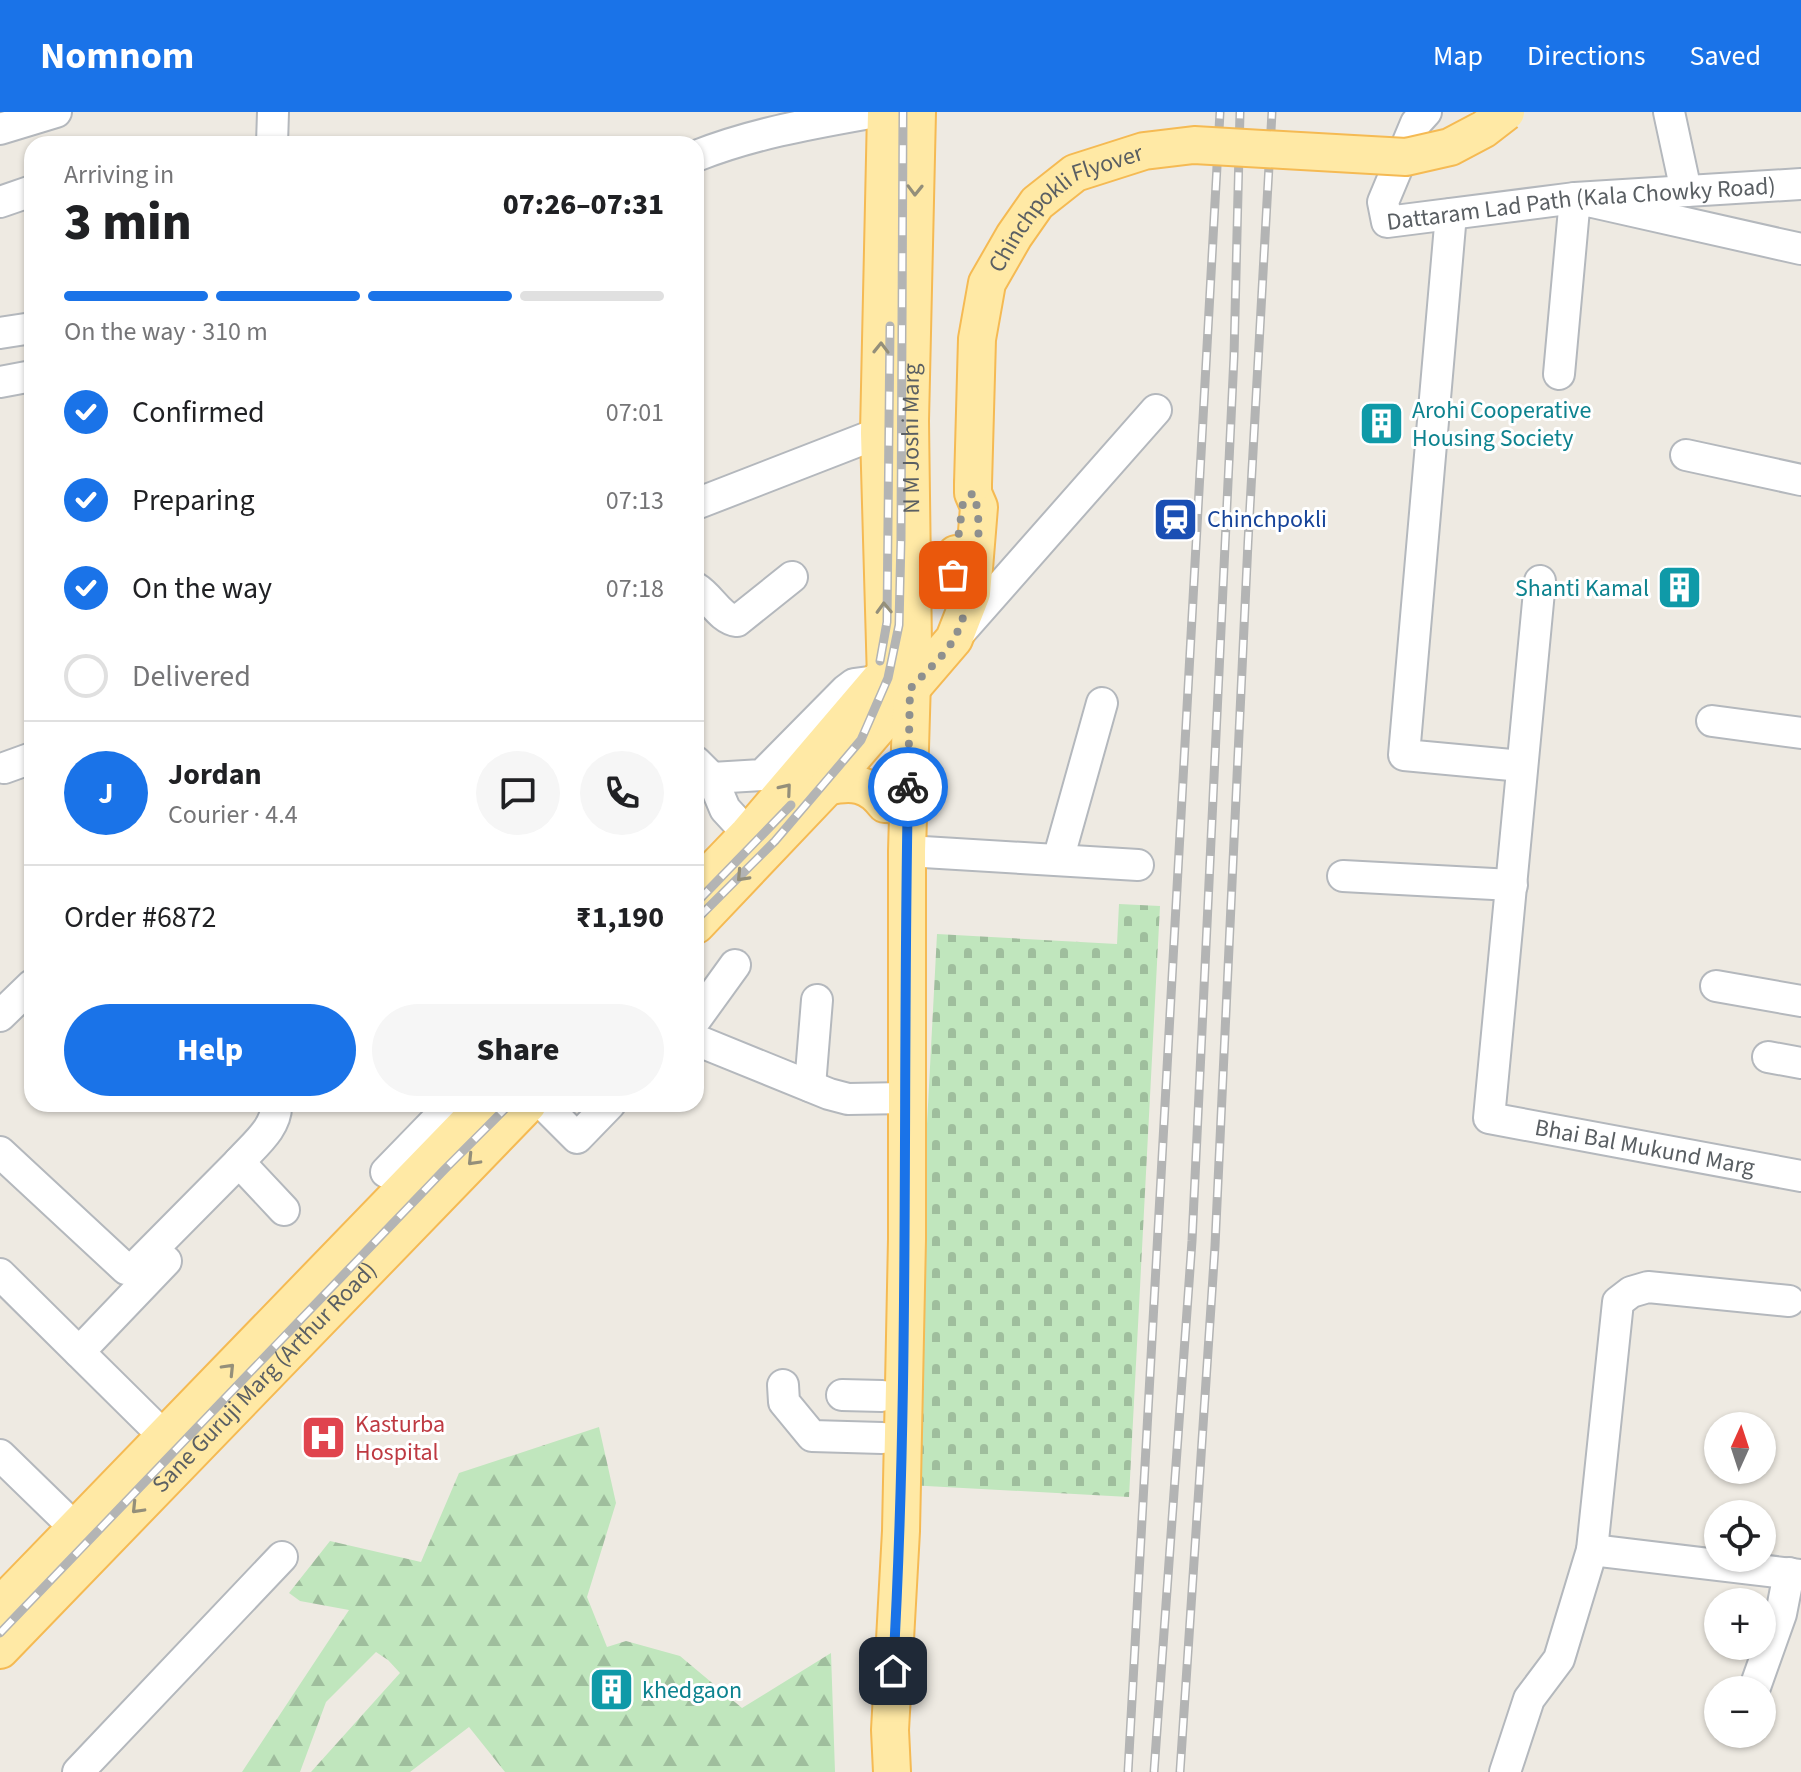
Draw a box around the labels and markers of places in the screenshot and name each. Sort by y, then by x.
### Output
place label: Arohi Cooperative Housing Society [1412,393,1591,456]
building icon: Arohi Cooperative Housing Society [1357,400,1405,448]
station icon: Chinchpokli [1152,495,1200,543]
place label: Chinchpokli [1207,502,1327,537]
pin [919,541,987,609]
building icon: Shanti Kamal [1656,564,1704,612]
place label: Shanti Kamal [1515,571,1649,606]
place label: Kasturba Hospital [355,1407,445,1470]
hospital icon: Kasturba Hospital [300,1414,348,1462]
pin [859,1637,927,1705]
building icon: khedgaon [587,1666,635,1714]
place label: khedgaon [642,1673,742,1708]

